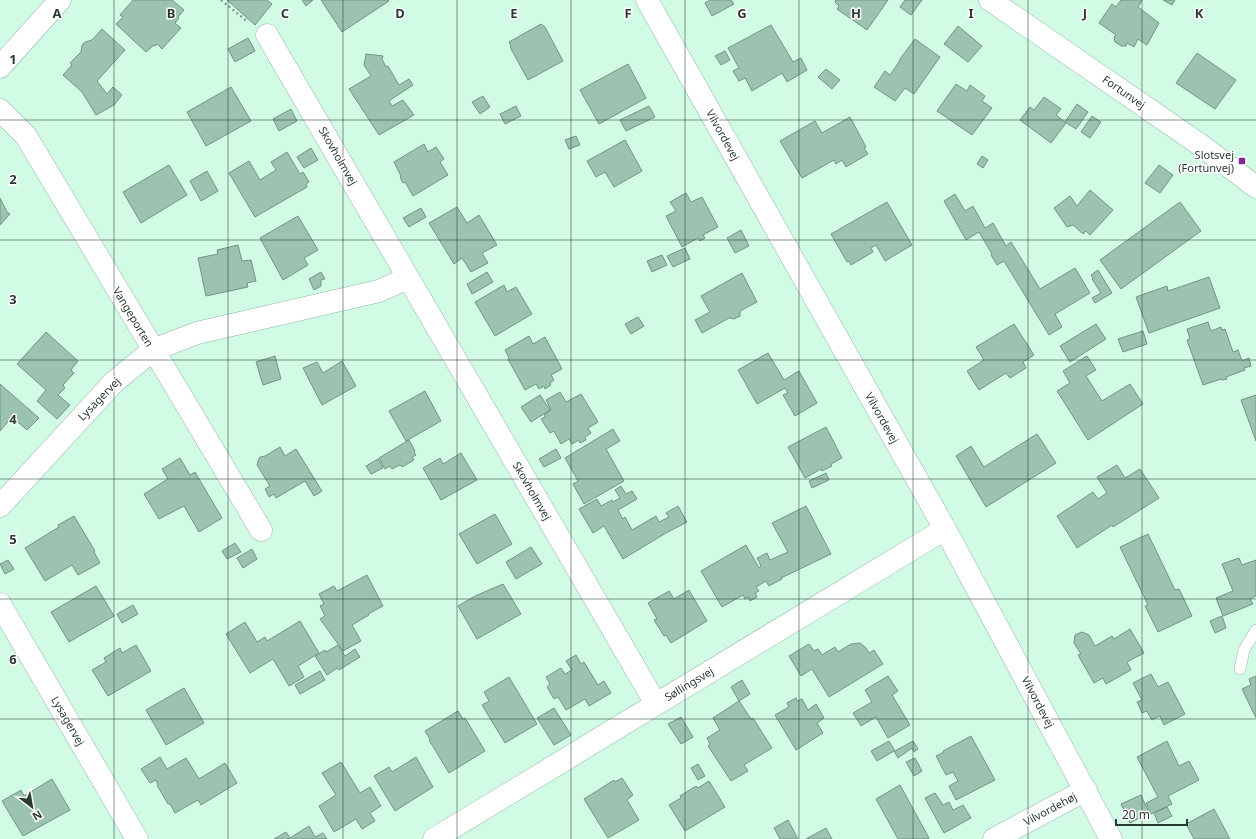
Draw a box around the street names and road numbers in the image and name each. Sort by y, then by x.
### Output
street label: Fortunvej [1100,71,1149,112]
street label: Vilvordevej [703,107,744,163]
street label: Skovholmvej [316,124,361,188]
street label: Vangeporten [110,284,157,349]
street label: Lysagervej [74,374,123,424]
street label: Vilvordevej [862,390,903,446]
street label: Skovholmvej [510,459,555,523]
street label: Søllingsvej [661,663,716,704]
street label: Vilvordevej [1019,673,1058,730]
street label: Lysagervej [48,693,89,748]
street label: Vilvordehøj [1021,788,1079,829]

